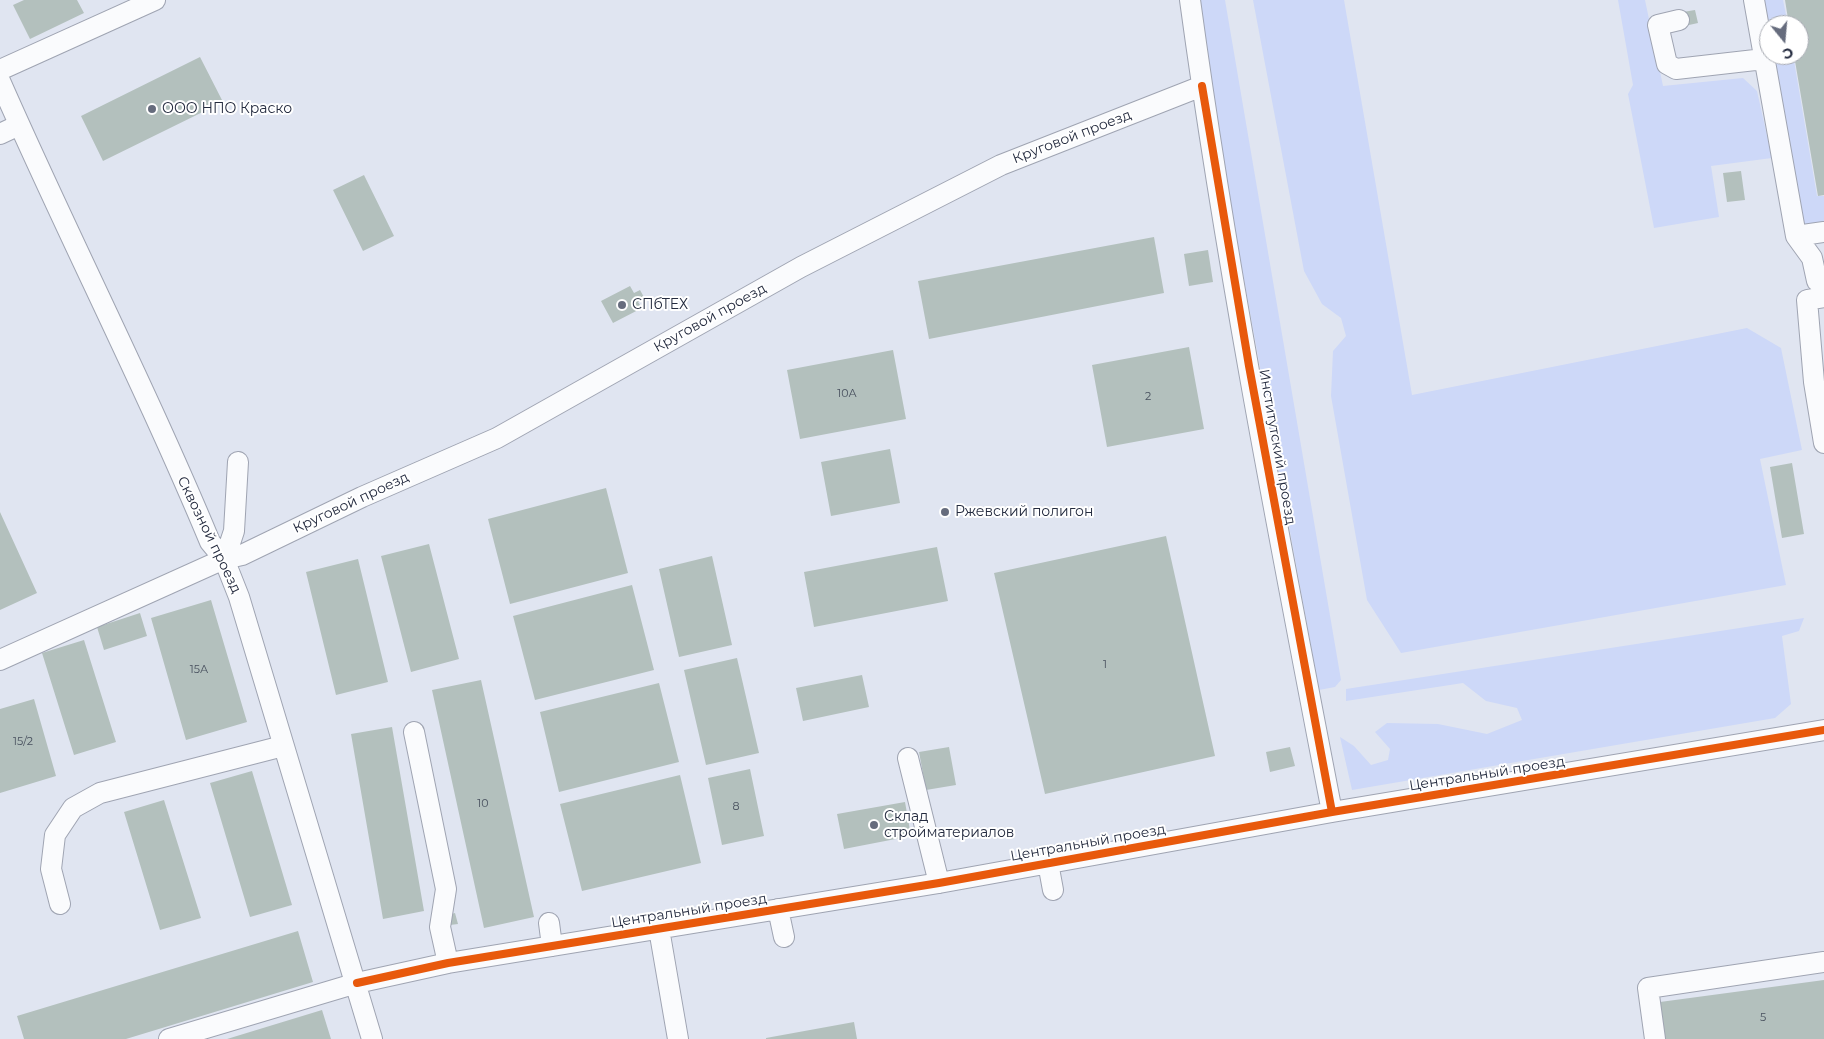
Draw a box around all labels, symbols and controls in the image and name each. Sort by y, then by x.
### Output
north arrow [1759,15,1809,65]
text: С [1781,43,1796,63]
place label: ООО НПО Краско [162,101,292,117]
marker: ООО НПО Краско [146,103,158,115]
street label: Круговой проезд [1010,107,1134,167]
street label: Круговой проезд [651,280,769,356]
place label: СПбТЕХ [632,297,688,313]
marker: СПбТЕХ [616,299,628,311]
street label: Институтский проезд [1255,368,1299,526]
house number: 10А [837,387,857,401]
house number: 2 [1145,390,1151,404]
street label: Круговой проезд [290,469,412,537]
street label: Сквозной проезд [173,474,245,596]
place label: Ржевский полигон [955,504,1093,520]
marker: Ржевский полигон [939,506,951,518]
house number: 1 [1103,658,1107,672]
house number: 15А [190,663,208,677]
house number: 15/2 [13,735,33,749]
street label: Центральный проезд [1408,753,1566,795]
house number: 10 [477,797,489,811]
house number: 8 [732,800,740,814]
place label: Склад стройматериалов [884,809,1014,842]
marker: Склад стройматериалов [868,819,880,831]
street label: Центральный проезд [1009,821,1167,865]
street label: Центральный проезд [610,890,768,932]
house number: 5 [1760,1011,1766,1025]

